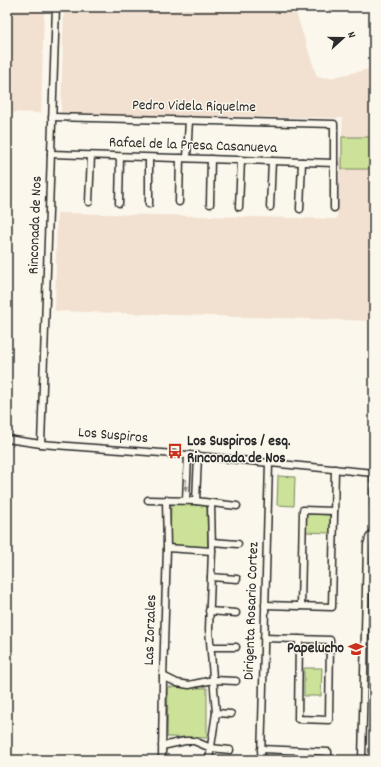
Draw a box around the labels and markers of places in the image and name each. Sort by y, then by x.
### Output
place label: Los Suspiros / esq. Rinconada de Nos [187,431,291,470]
bus stop icon: Los Suspiros / esq. Rinconada de Nos [166,442,184,460]
place label: Papelucho [287,638,344,660]
school or university icon: Papelucho [347,640,365,658]

